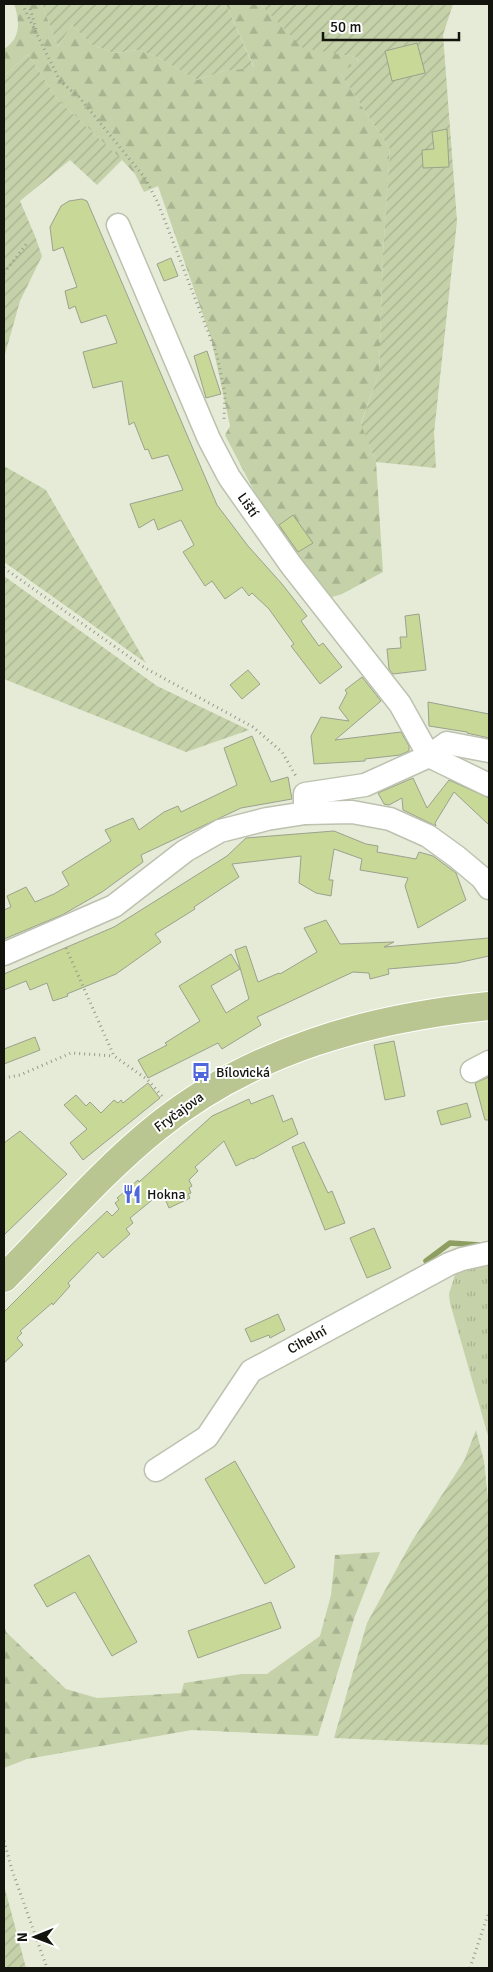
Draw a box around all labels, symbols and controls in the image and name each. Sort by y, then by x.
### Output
scale bar [323,10,459,42]
text: 50 m [330,18,361,36]
street label: Liští [234,490,262,521]
bus stop icon: Bílovická [190,1061,212,1083]
place label: Bílovická [216,1064,270,1081]
street label: Fryčajova [151,1088,207,1136]
restaurant icon: Hokna [121,1183,143,1205]
place label: Hokna [147,1186,185,1203]
street label: Cihelní [284,1322,330,1358]
north arrow [10,1912,60,1962]
text: N [14,1932,31,1942]

